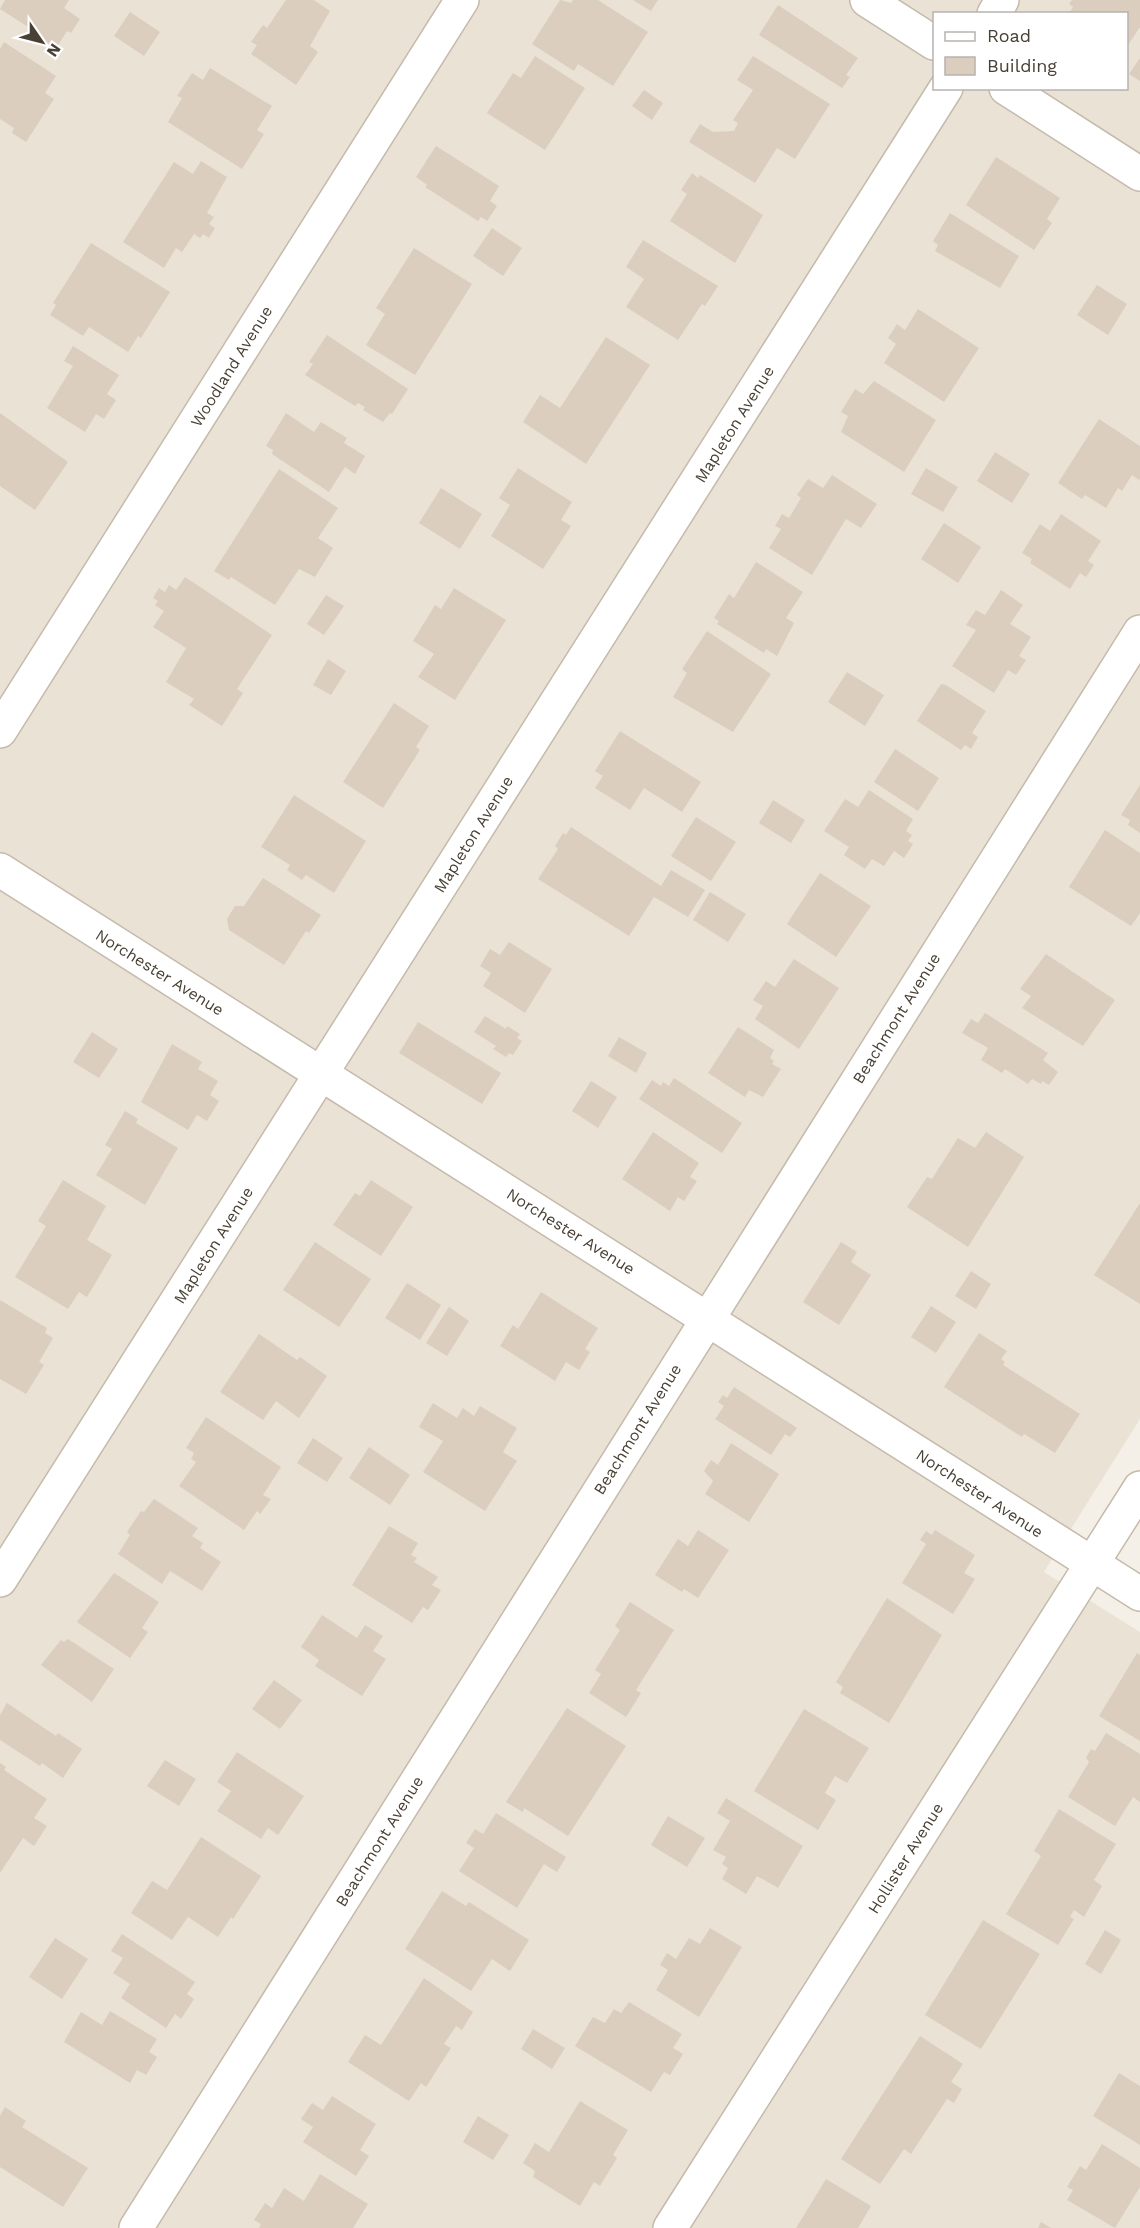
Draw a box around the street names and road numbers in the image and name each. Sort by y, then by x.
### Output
street label: Woodland Avenue [186,302,276,430]
street label: Mapleton Avenue [691,362,778,486]
street label: Mapleton Avenue [430,772,517,896]
street label: Norchester Avenue [92,925,227,1020]
street label: Beachmont Avenue [849,949,944,1087]
street label: Mapleton Avenue [170,1183,257,1307]
street label: Norchester Avenue [503,1184,638,1279]
street label: Beachmont Avenue [590,1360,685,1498]
street label: Norchester Avenue [913,1445,1047,1542]
street label: Beachmont Avenue [332,1772,427,1910]
street label: Hollister Avenue [864,1799,947,1917]

